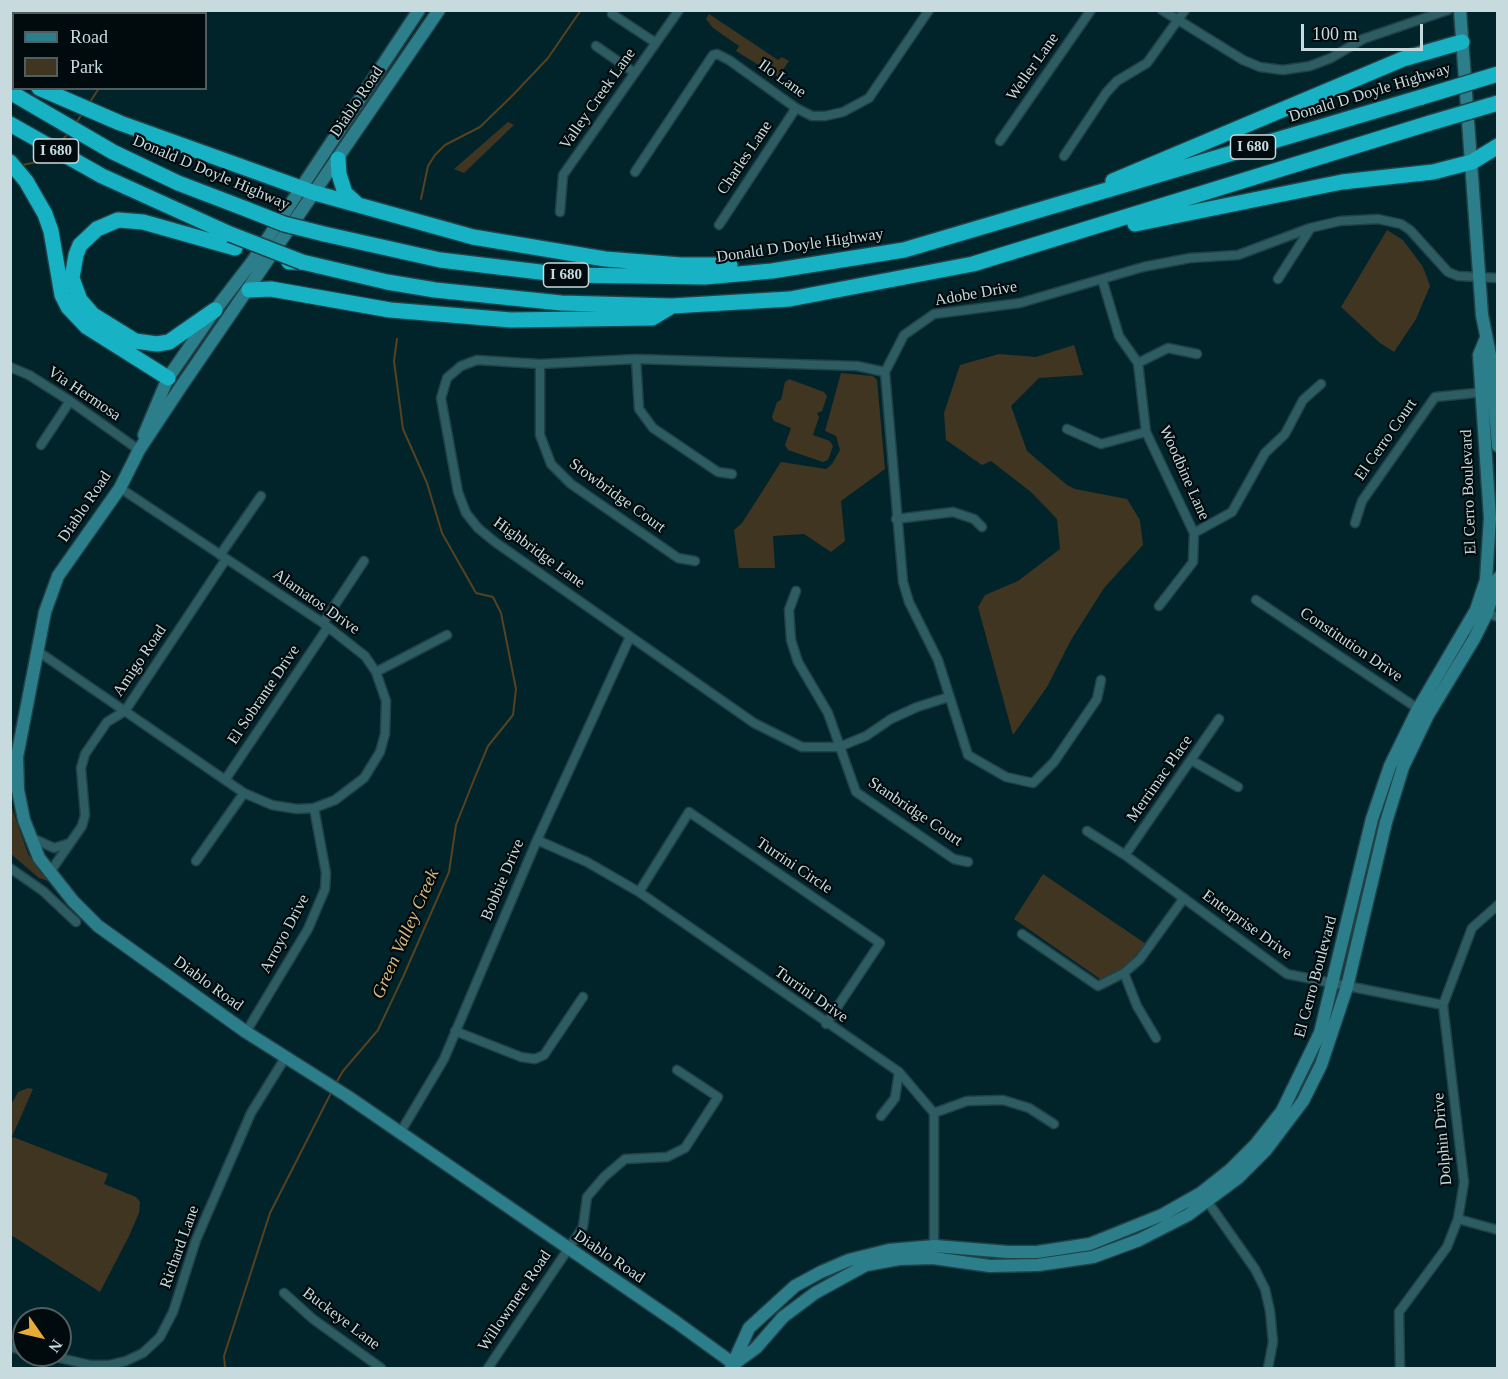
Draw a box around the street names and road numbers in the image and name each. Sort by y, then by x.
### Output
street label: Weller Lane [1003,29,1063,105]
street label: Valley Creek Lane [556,45,640,153]
street label: Ilo Lane [754,56,810,102]
street label: Donald D Doyle Highway [1287,59,1453,127]
street label: Diablo Road [326,63,388,141]
street label: Charles Lane [713,117,777,199]
street label: Donald D Doyle Highway [130,131,292,215]
road number: I 680 [1230,135,1276,159]
road number: I 680 [34,139,78,163]
street label: Donald D Doyle Highway [715,225,885,267]
road number: I 680 [544,263,588,287]
street label: Adobe Drive [933,277,1019,311]
street label: Via Hermosa [44,363,124,425]
street label: El Cerro Court [1351,396,1421,484]
street label: Woodbine Lane [1155,423,1213,523]
street label: El Cerro Boulevard [1457,429,1481,555]
street label: Stowbridge Court [565,455,669,537]
street label: Diablo Road [54,468,116,546]
street label: Highbridge Lane [489,513,589,593]
street label: Alamatos Drive [269,565,363,639]
street label: Constitution Drive [1296,604,1406,686]
street label: Amigo Road [109,622,171,700]
street label: El Sobrante Drive [224,642,304,748]
street label: Merrimac Place [1123,732,1197,826]
street label: Stanbridge Court [864,773,966,851]
street label: Turrini Circle [752,833,836,899]
street label: Bobbie Drive [477,836,529,924]
street label: Enterprise Drive [1198,886,1296,964]
street label: Arroyo Drive [256,891,314,977]
street label: El Cerro Boulevard [1291,914,1341,1040]
street label: Diablo Road [169,952,247,1016]
street label: Turrini Drive [771,963,851,1027]
street label: Dolphin Drive [1429,1092,1457,1186]
street label: Richard Lane [156,1203,204,1291]
street label: Diablo Road [570,1226,648,1288]
street label: Willowmere Road [474,1247,556,1355]
street label: Buckeye Lane [299,1284,383,1354]

